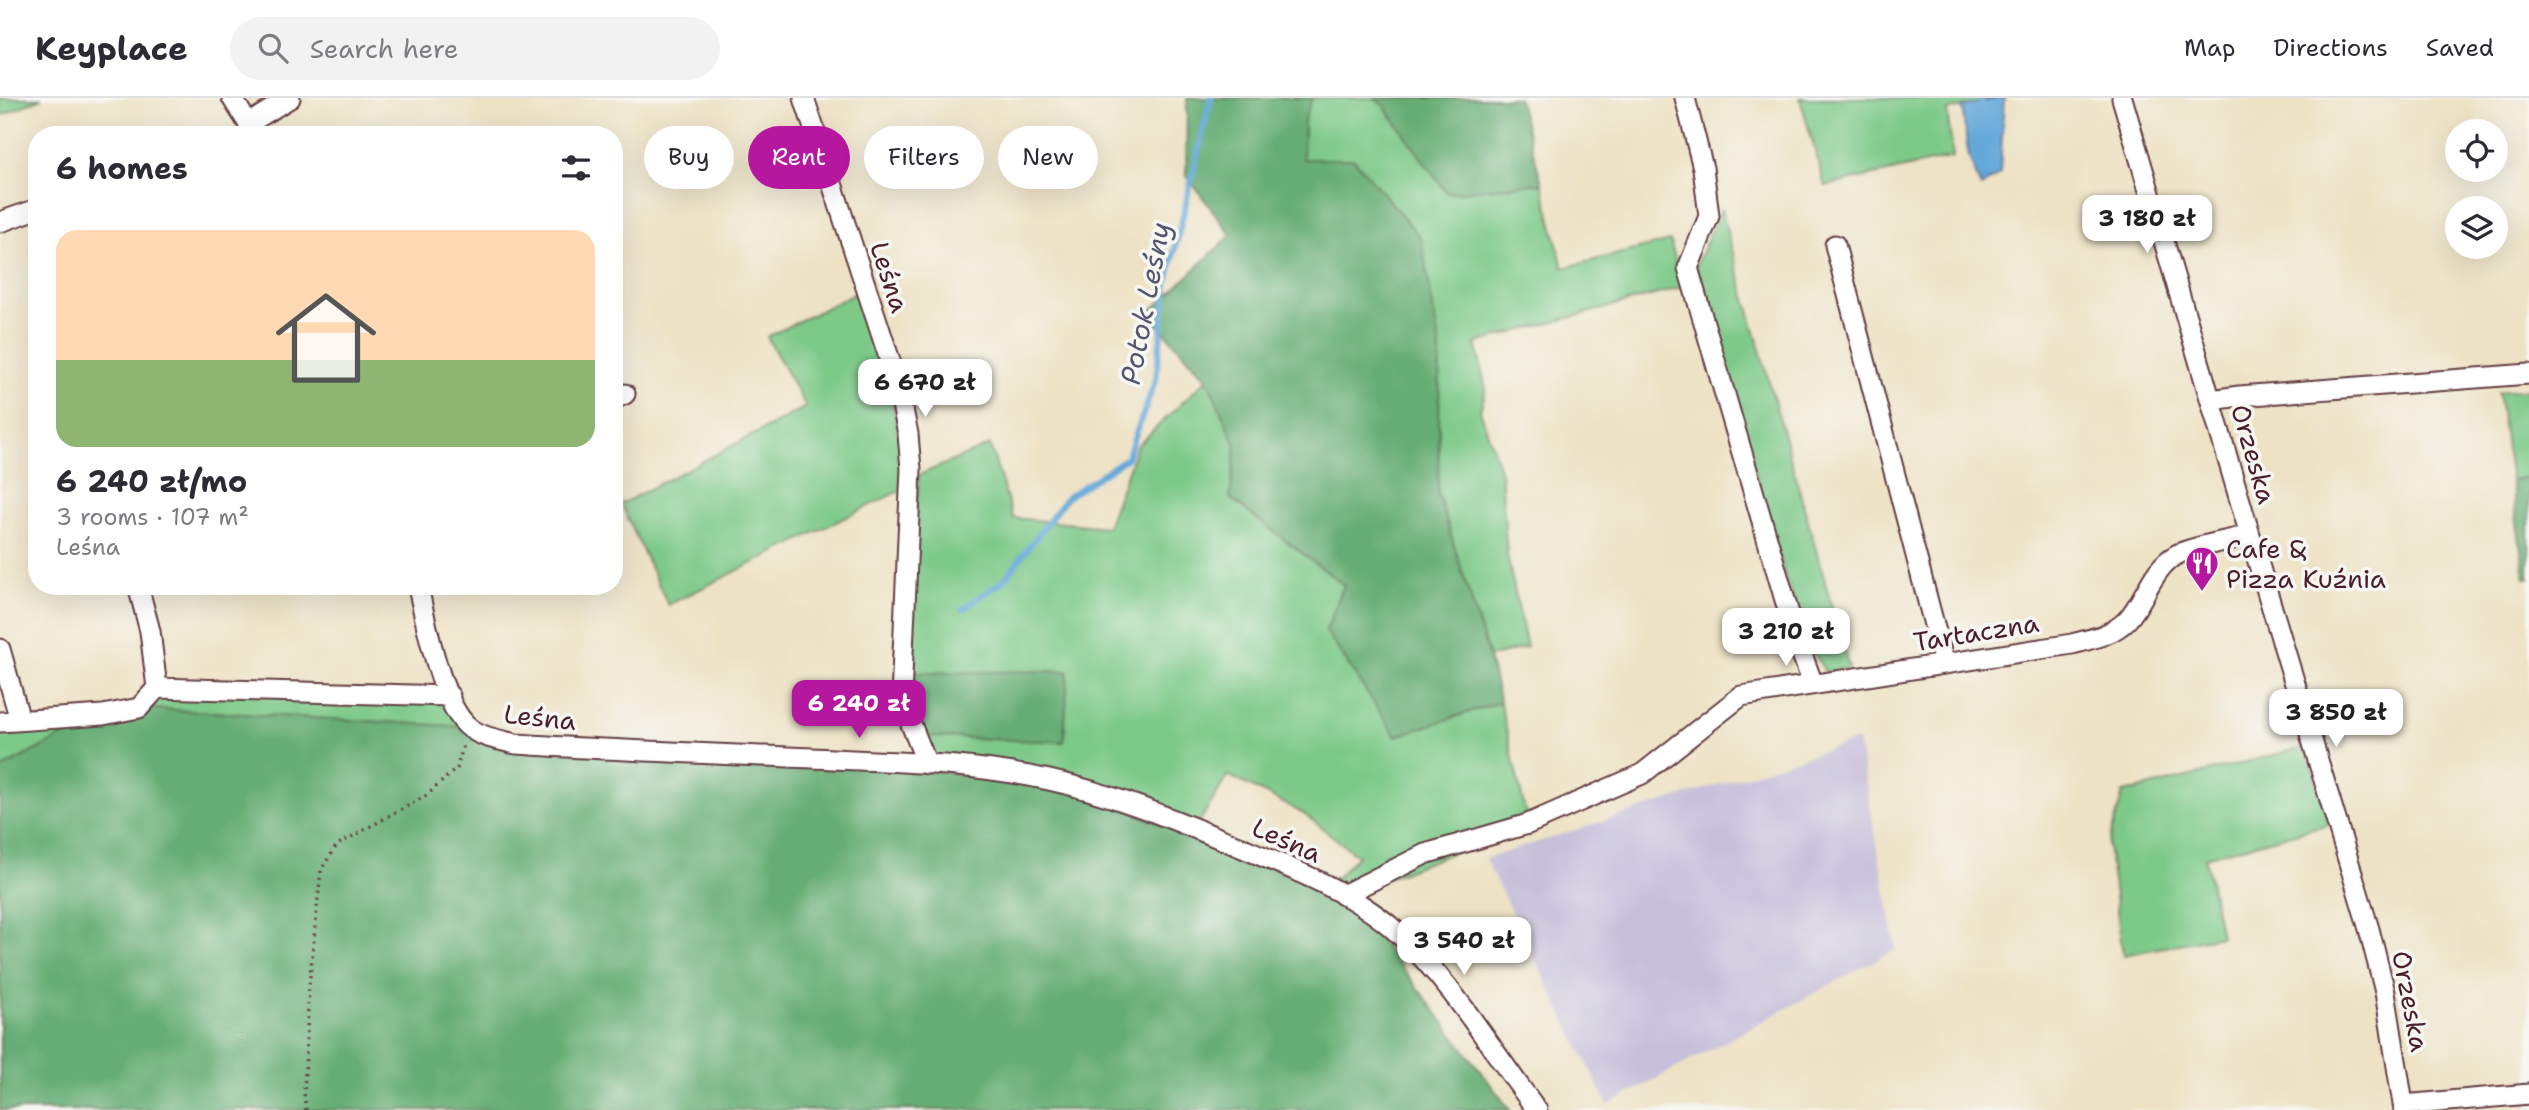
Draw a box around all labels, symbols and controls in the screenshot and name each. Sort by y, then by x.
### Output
search box [230,17,720,80]
text: Keyplace [35,26,188,71]
icon: search [254,29,292,67]
text: Search here [310,31,458,66]
text: Map [2184,32,2235,64]
text: Directions [2273,32,2388,64]
text: Saved [2426,32,2494,64]
map controls [2445,119,2508,259]
button: locate [2445,119,2508,182]
chip: Buy [644,126,734,189]
chip: Rent [748,126,850,189]
chip: Filters [864,126,984,189]
chip: New [998,126,1098,189]
text: 6 homes [56,148,188,189]
icon: filters [557,149,595,187]
pin: 3 180 zł [2075,195,2219,255]
button: layers [2445,196,2508,259]
text: 3 180 zł [2098,203,2196,233]
water label: Potok Leśny [1111,219,1179,387]
street label: Leśna [862,237,918,317]
icon: home [263,275,389,401]
pin: 6 670 zł [853,360,997,419]
text: 6 670 zł [874,367,976,397]
street label: Orzeska [2223,400,2285,508]
text: 6 240 zł/mo [56,461,247,502]
text: 3 rooms · 107 m² [56,502,249,532]
place label: Cafe & Pizza Kuźnia [2226,531,2386,596]
text: Leśna [56,532,120,562]
restaurant icon: Cafe & Pizza Kuźnia [2183,544,2221,593]
street label: Tartaczna [1911,605,2041,659]
pin: 3 210 zł [1714,608,1858,668]
text: 3 210 zł [1738,616,1834,646]
pin: 6 240 zł [787,680,931,740]
text: 6 240 zł [808,688,910,718]
pin: 3 850 zł [2264,690,2408,749]
street label: Leśna [502,696,578,738]
text: 3 850 zł [2285,697,2387,727]
street label: Leśna [1247,809,1327,871]
pin: 3 540 zł [1392,918,1536,977]
text: 3 540 zł [1413,925,1515,955]
street label: Orzeska [2384,948,2438,1054]

